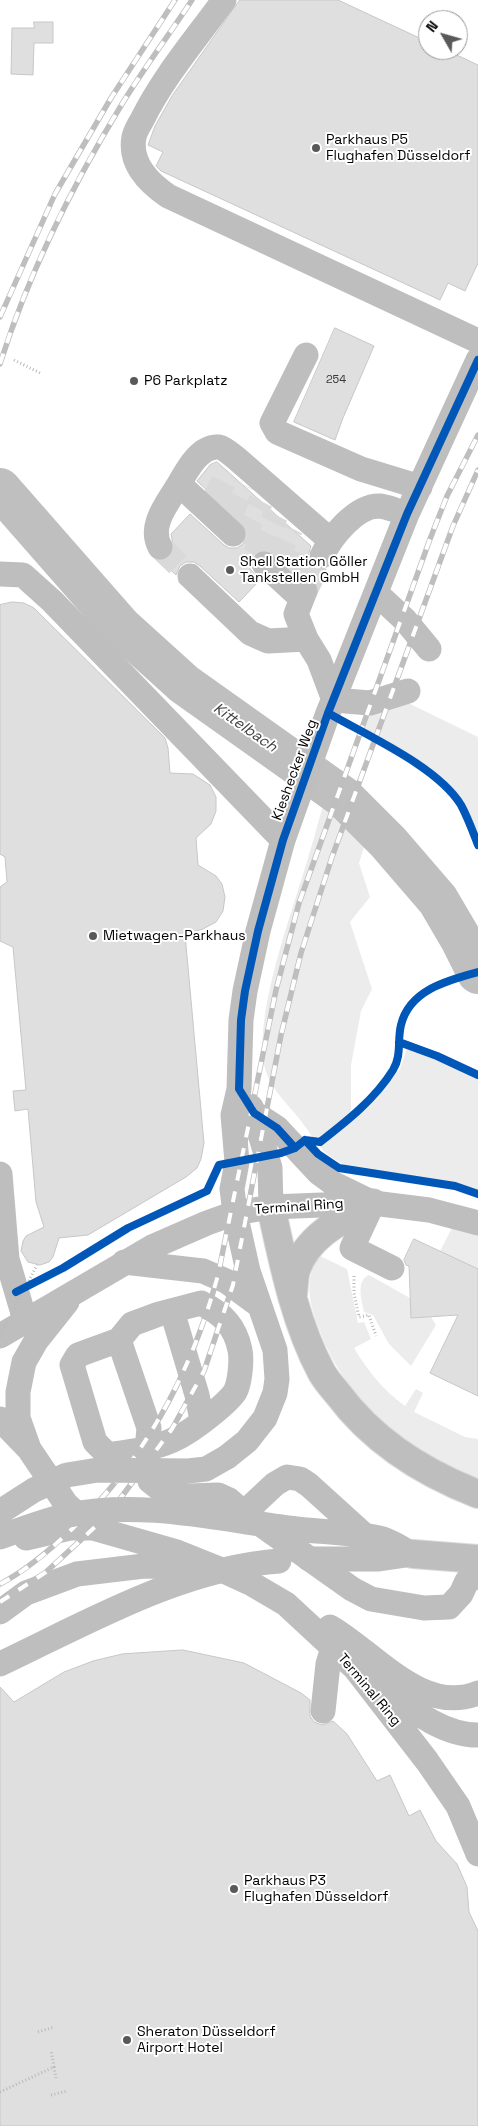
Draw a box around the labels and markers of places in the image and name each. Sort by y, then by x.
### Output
place label: Parkhaus P5 Flughafen Düsseldorf [326,132,471,164]
marker: Parkhaus P5 Flughafen Düsseldorf [310,142,322,154]
place label: P6 Parkplatz [144,373,227,389]
marker: P6 Parkplatz [128,375,140,387]
place label: Shell Station Göller Tankstellen GmbH [240,554,368,586]
marker: Shell Station Göller Tankstellen GmbH [224,564,236,576]
place label: Mietwagen-Parkhaus [103,928,246,944]
marker: Mietwagen-Parkhaus [87,930,99,942]
place label: Parkhaus P3 Flughafen Düsseldorf [244,1873,389,1905]
marker: Parkhaus P3 Flughafen Düsseldorf [228,1883,240,1895]
place label: Sheraton Düsseldorf Airport Hotel [137,2024,276,2056]
marker: Sheraton Düsseldorf Airport Hotel [121,2034,133,2046]

